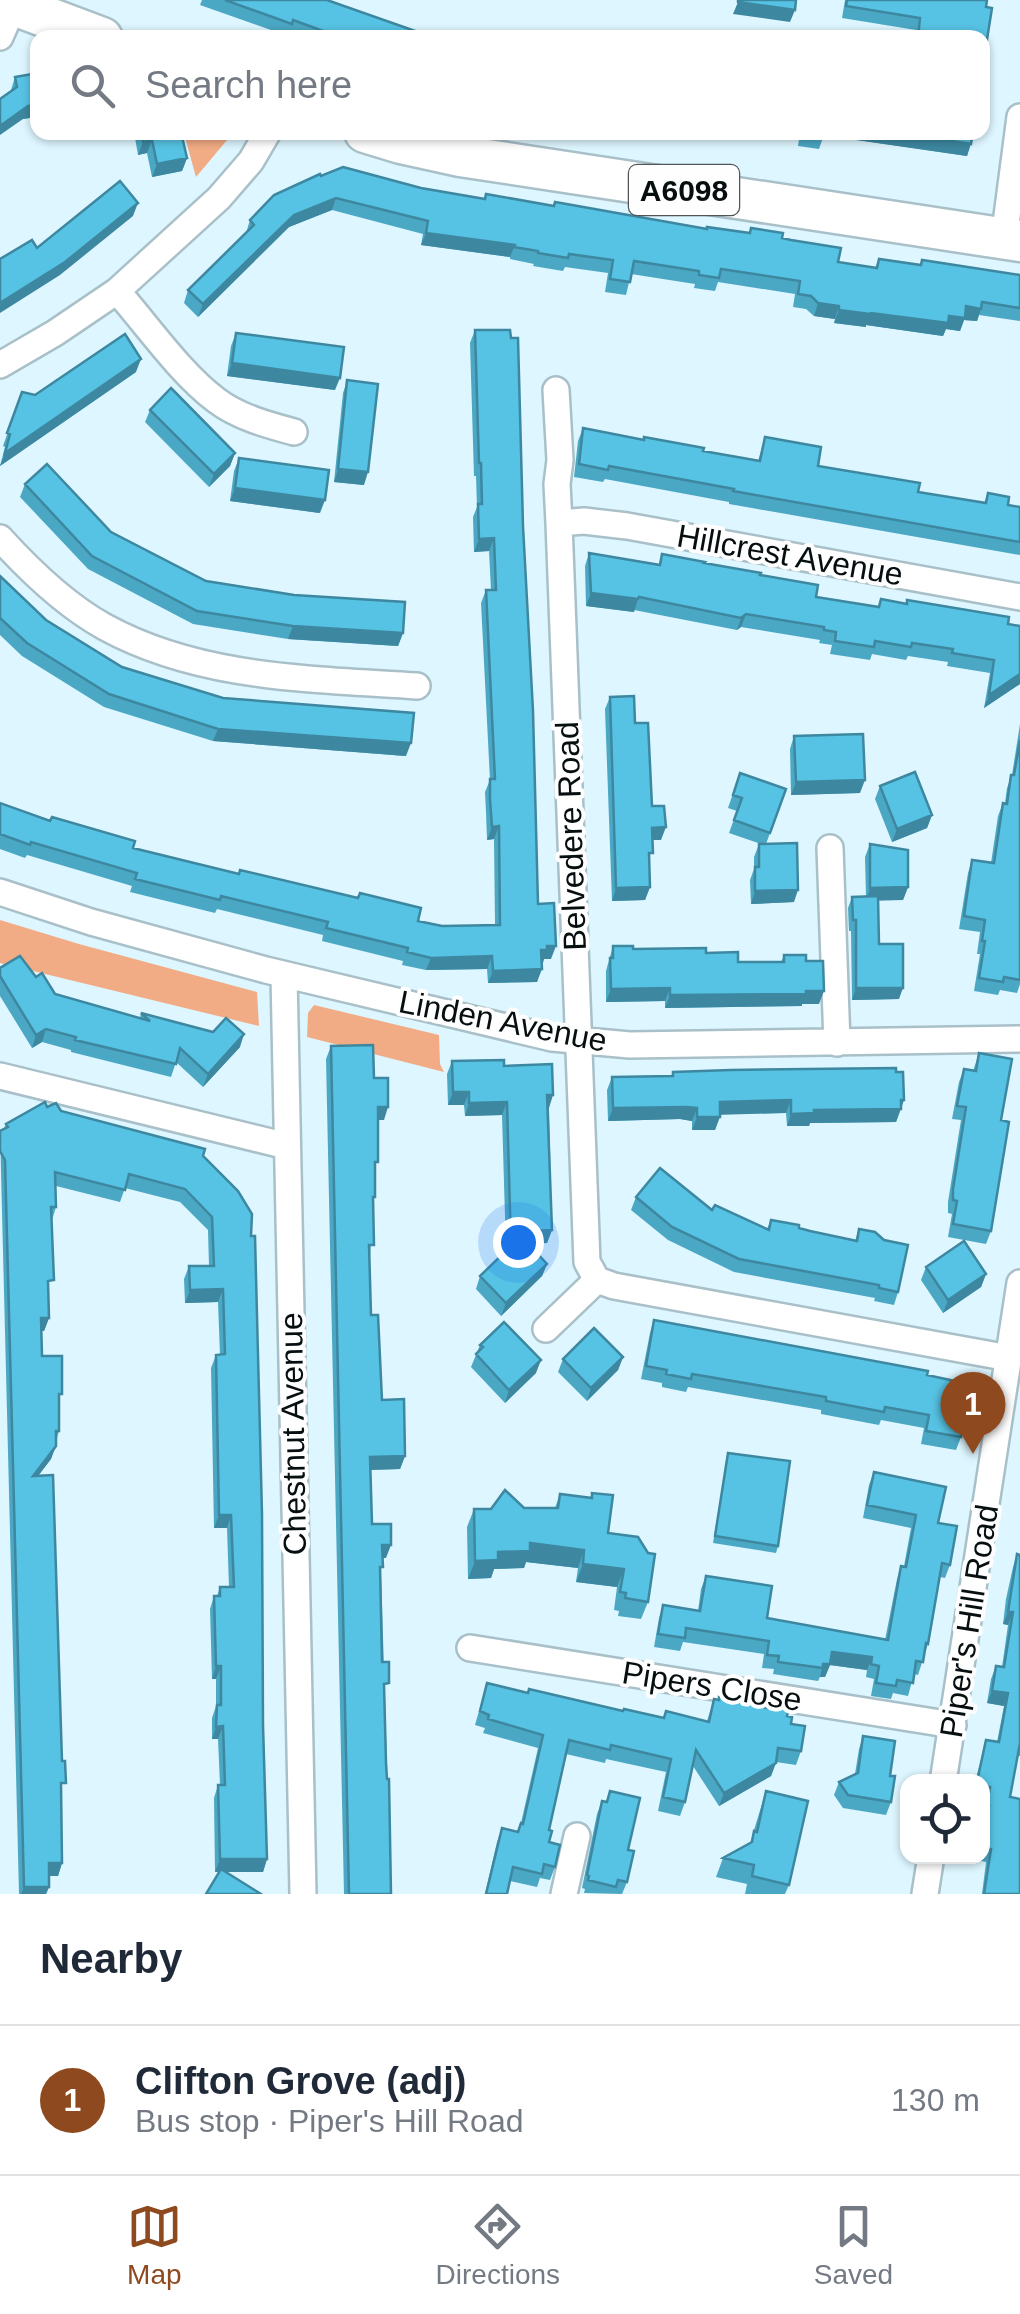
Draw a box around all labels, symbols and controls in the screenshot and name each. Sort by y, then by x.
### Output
search box [30,30,990,140]
icon: search [65,58,120,113]
text: Search here [145,64,352,106]
road number: A6098 [629,165,739,215]
street label: Hillcrest Avenue [674,517,906,593]
street label: Belvedere Road [549,721,593,951]
street label: Linden Avenue [396,983,610,1059]
your location [493,1217,544,1268]
street label: Chestnut Avenue [273,1312,313,1556]
pin: 1 [940,1372,1006,1454]
street label: Piper's Hill Road [933,1502,1005,1740]
street label: Pipers Close [620,1654,804,1718]
map controls [900,1774,990,1864]
button: locate [900,1774,990,1864]
text: Nearby [40,1935,182,1982]
text: Clifton Grove (adj) [135,2060,466,2102]
text: 1 [64,2082,81,2118]
text: 130 m [891,2082,980,2118]
text: Bus stop · Piper's Hill Road [135,2103,523,2139]
tab: Map [127,2199,182,2291]
tab: Directions [436,2199,560,2291]
tab: Saved [814,2199,893,2291]

